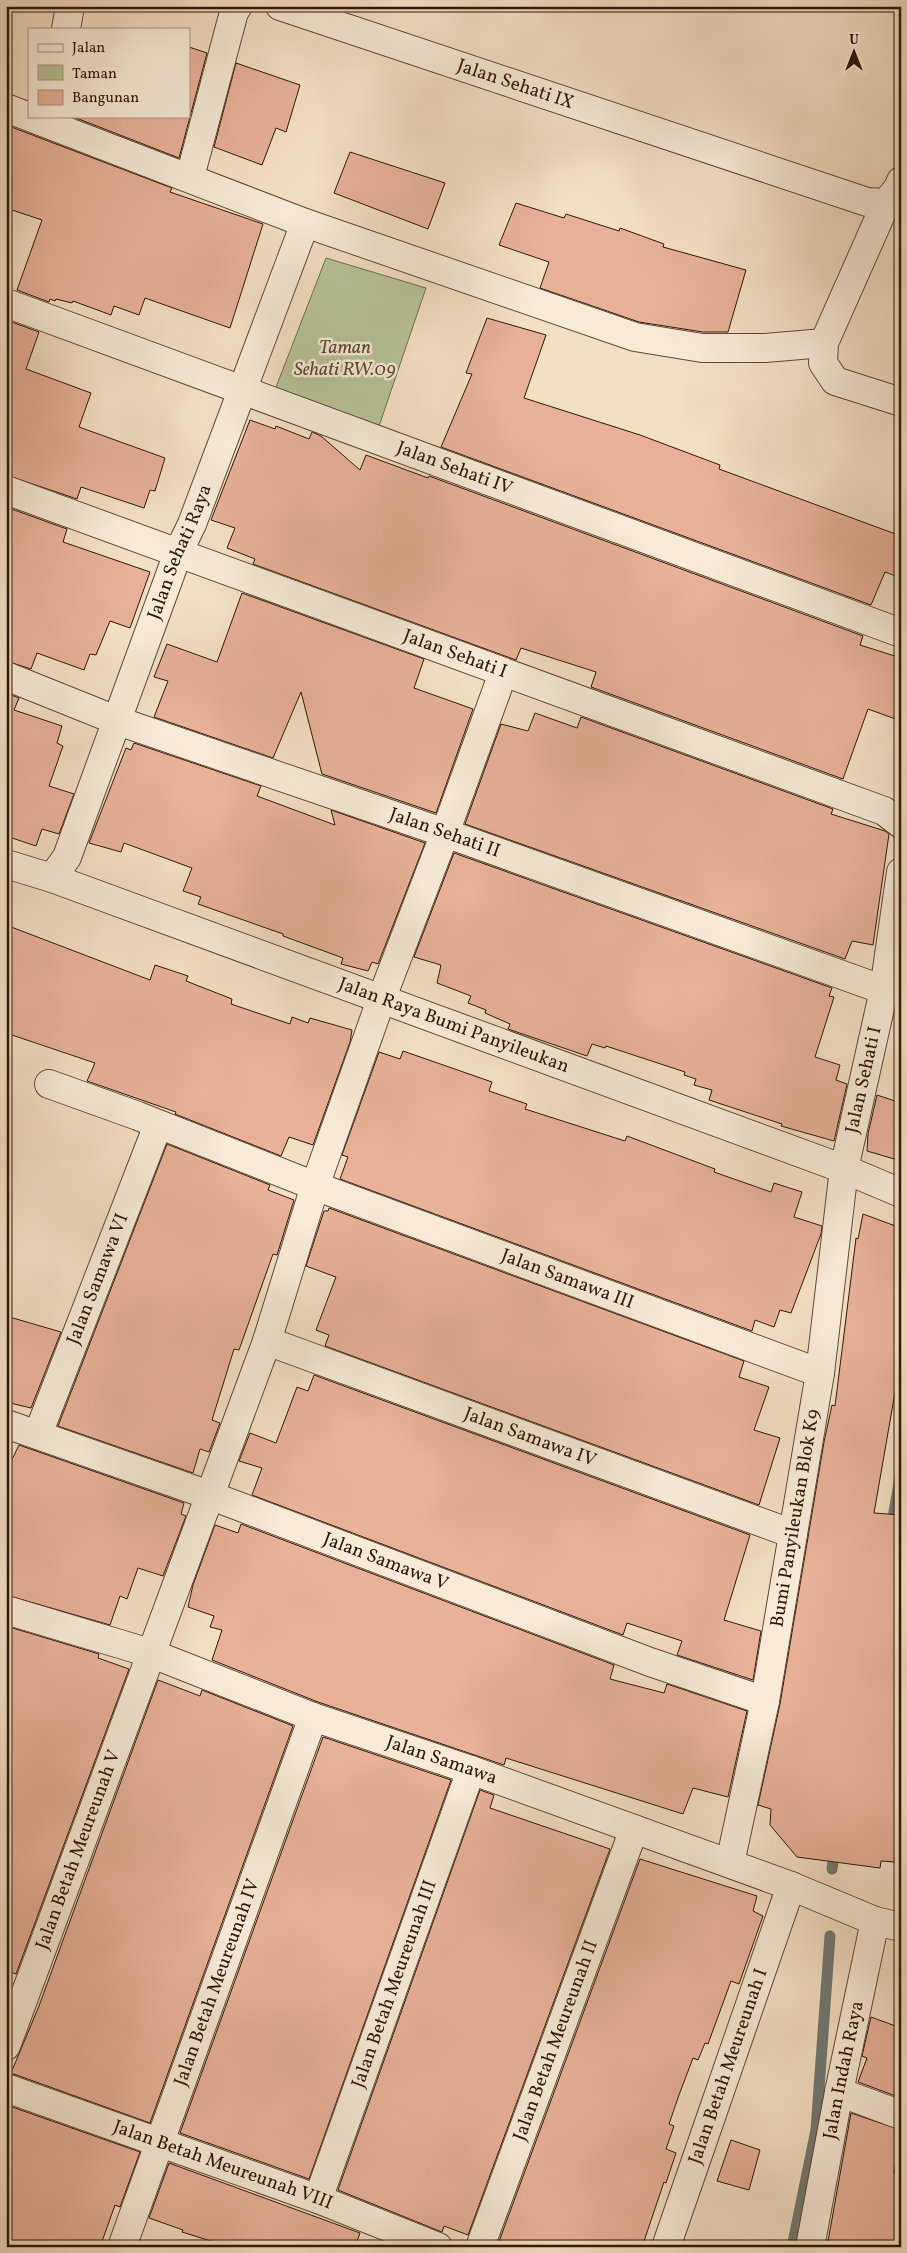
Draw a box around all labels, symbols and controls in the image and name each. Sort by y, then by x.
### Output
legend [28,28,190,118]
north arrow [830,28,880,78]
text: U [849,31,859,50]
text: Jalan [72,38,105,59]
street label: Jalan Sehati IX [453,53,577,116]
text: Taman [72,64,117,85]
text: Bangunan [72,88,139,109]
park label: Taman Sehati RW.09 [294,335,396,383]
street label: Jalan Sehati IV [393,435,516,502]
street label: Jalan Sehati Raya [142,481,219,624]
street label: Jalan Sehati I [399,623,511,685]
street label: Jalan Sehati II [386,802,504,865]
street label: Jalan Raya Bumi Panyileukan [335,971,573,1080]
street label: Jalan Sehati I [839,1024,888,1136]
street label: Jalan Samawa VI [61,1210,135,1349]
street label: Jalan Samawa III [497,1243,637,1316]
street label: Jalan Samawa IV [460,1401,600,1474]
street label: Bumi Panyileukan Blok K9 [765,1407,827,1629]
street label: Jalan Samawa V [319,1526,452,1597]
street label: Jalan Samawa [382,1729,501,1791]
street label: Jalan Betah Meureunah V [30,1746,127,1954]
street label: Jalan Betah Meureunah IV [168,1875,267,2090]
street label: Jalan Betah Meureunah III [346,1877,444,2092]
street label: Jalan Betah Meureunah II [507,1936,605,2145]
street label: Jalan Betah Meureunah I [683,1965,774,2168]
street label: Jalan Indah Raya [817,1998,871,2142]
street label: Jalan Betah Meureunah VIII [109,2114,336,2217]

